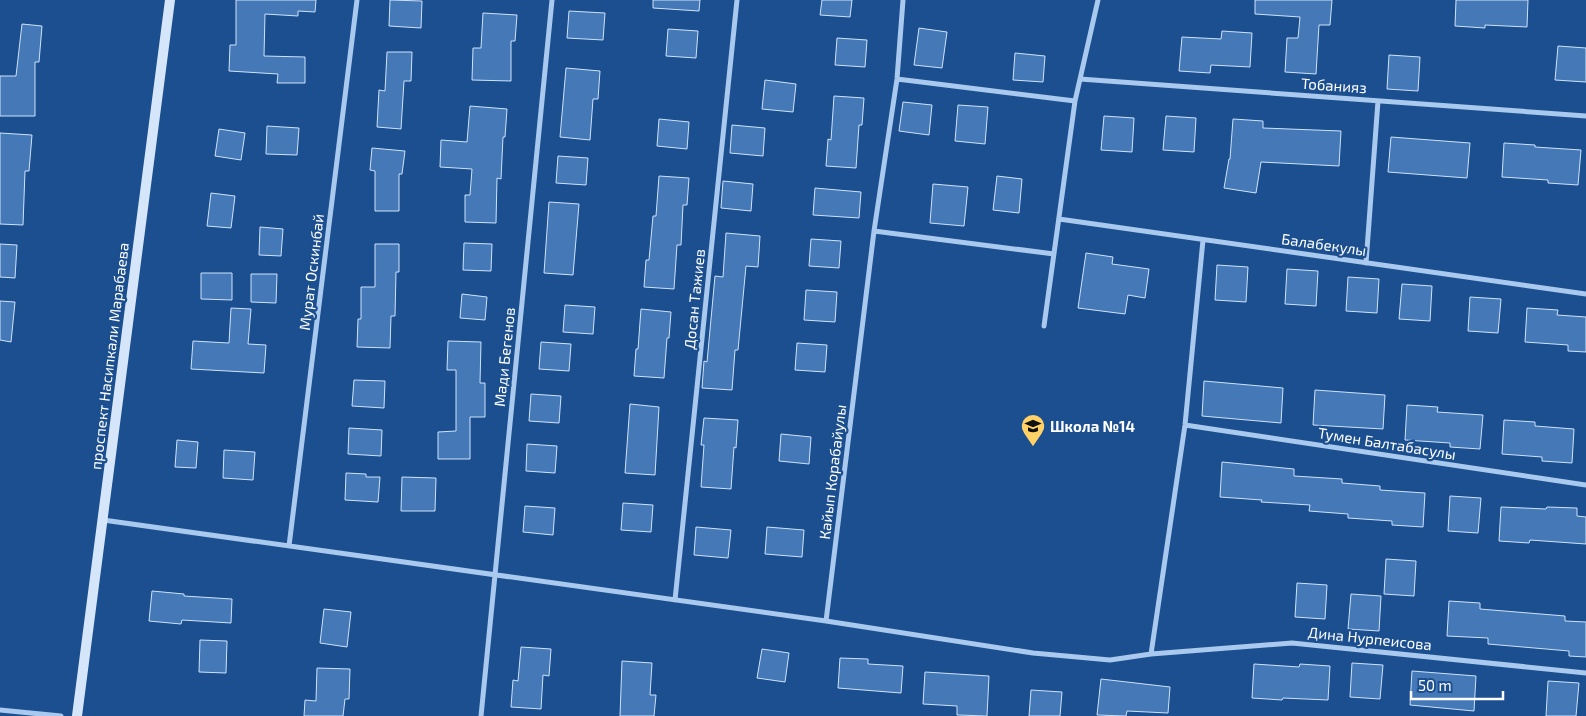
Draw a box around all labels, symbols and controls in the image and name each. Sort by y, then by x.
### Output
street label: Тобанияз [1301,74,1367,96]
street label: Мурат Оскинбай [295,213,328,332]
street label: Балабекулы [1280,229,1368,260]
street label: проспект Насипкали Марабаева [86,241,132,471]
street label: Досан Тажиев [680,248,708,350]
street label: Мади Бегенов [490,306,518,408]
street label: Кайып Корабайулы [815,404,850,541]
school or university icon: Школа №14 [1020,413,1046,447]
place label: Школа №14 [1050,417,1136,435]
street label: Тумен Балтабасулы [1317,423,1457,464]
street label: Дина Нурпеисова [1307,623,1433,654]
scale bar [1411,668,1504,700]
text: 50 m [1418,676,1452,694]

